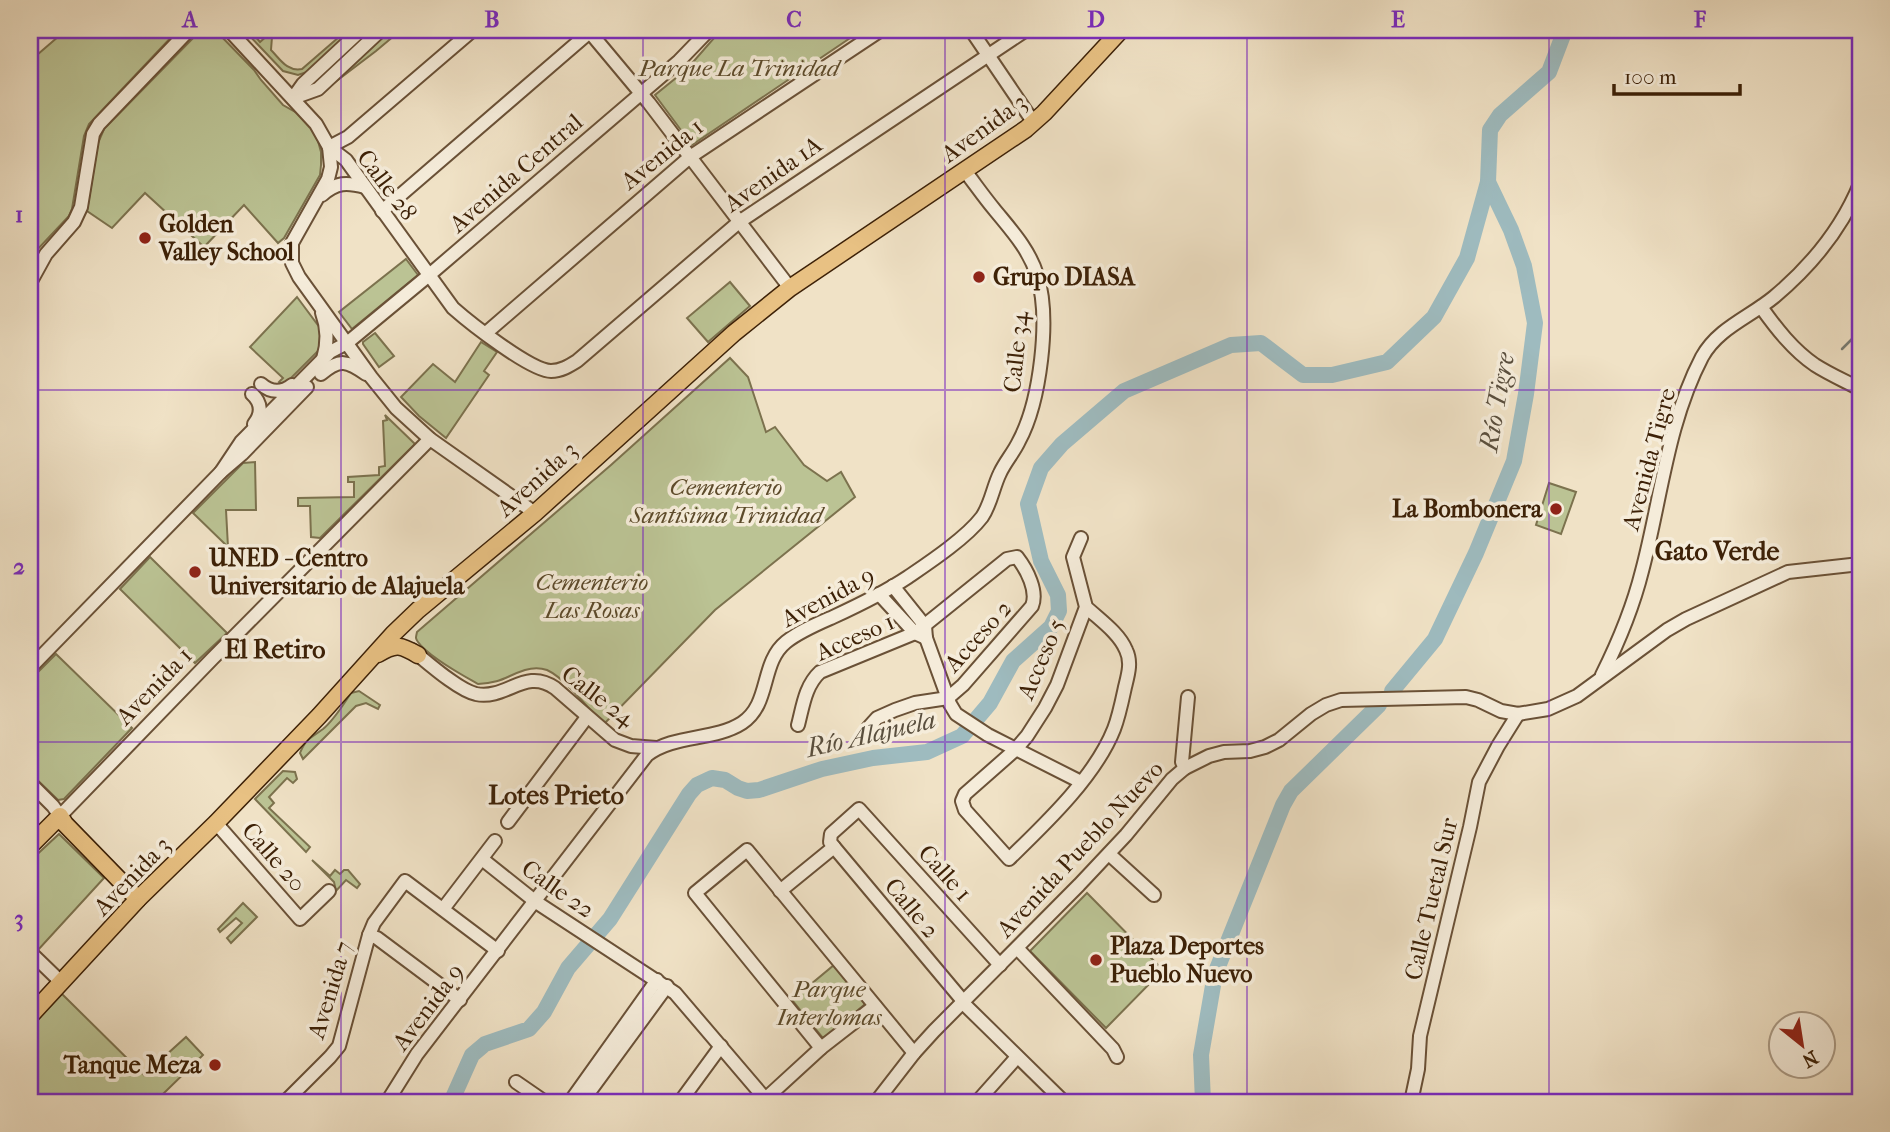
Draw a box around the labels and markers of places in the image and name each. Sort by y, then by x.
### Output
place label: Golden Valley School [158,210,294,266]
marker: Golden Valley School [137,230,153,246]
place label: Grupo DIASA [993,263,1137,291]
marker: Grupo DIASA [971,269,987,285]
place label: La Bombonera [1392,495,1543,523]
marker: La Bombonera [1548,501,1564,517]
place label: UNED - Centro Universitario de Alajuela [208,544,465,600]
marker: UNED - Centro Universitario de Alajuela [187,564,203,580]
place label: Plaza Deportes Pueblo Nuevo [1110,932,1264,988]
marker: Plaza Deportes Pueblo Nuevo [1088,952,1104,968]
place label: Tanque Meza [63,1051,202,1079]
marker: Tanque Meza [207,1057,223,1073]

